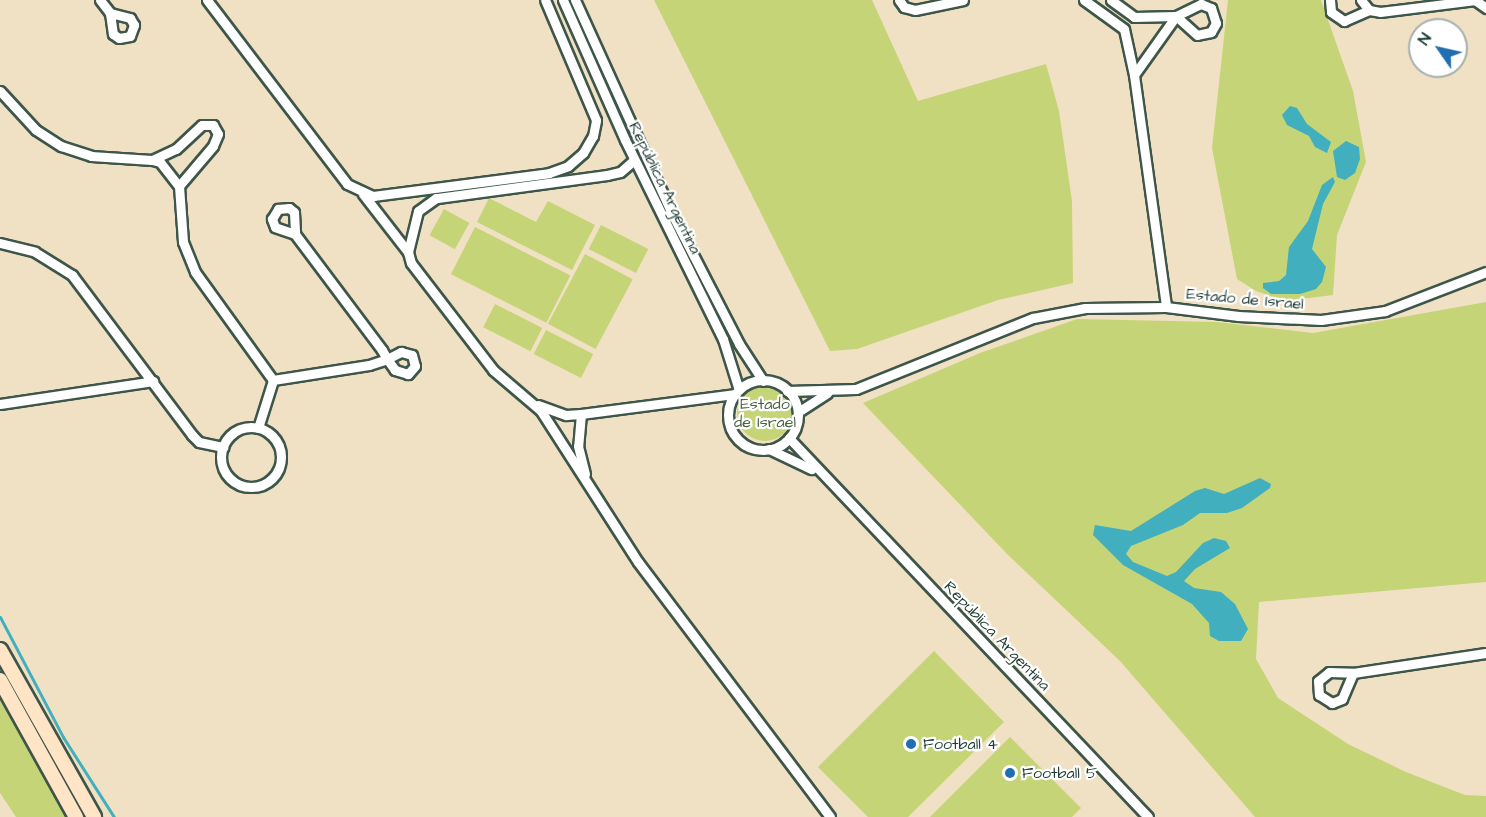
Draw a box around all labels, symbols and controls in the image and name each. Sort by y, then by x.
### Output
north arrow [1408,18,1468,78]
text: N [1413,29,1437,49]
street label: República Argentina [625,119,705,257]
street label: Estado de Israel [1186,284,1304,314]
park label: Estado de Israel [734,394,796,432]
street label: República Argentina [940,577,1054,695]
place label: Football 4 [923,734,998,754]
marker: Football 4 [904,737,918,751]
place label: Football 5 [1022,763,1097,783]
marker: Football 5 [1003,766,1017,780]

